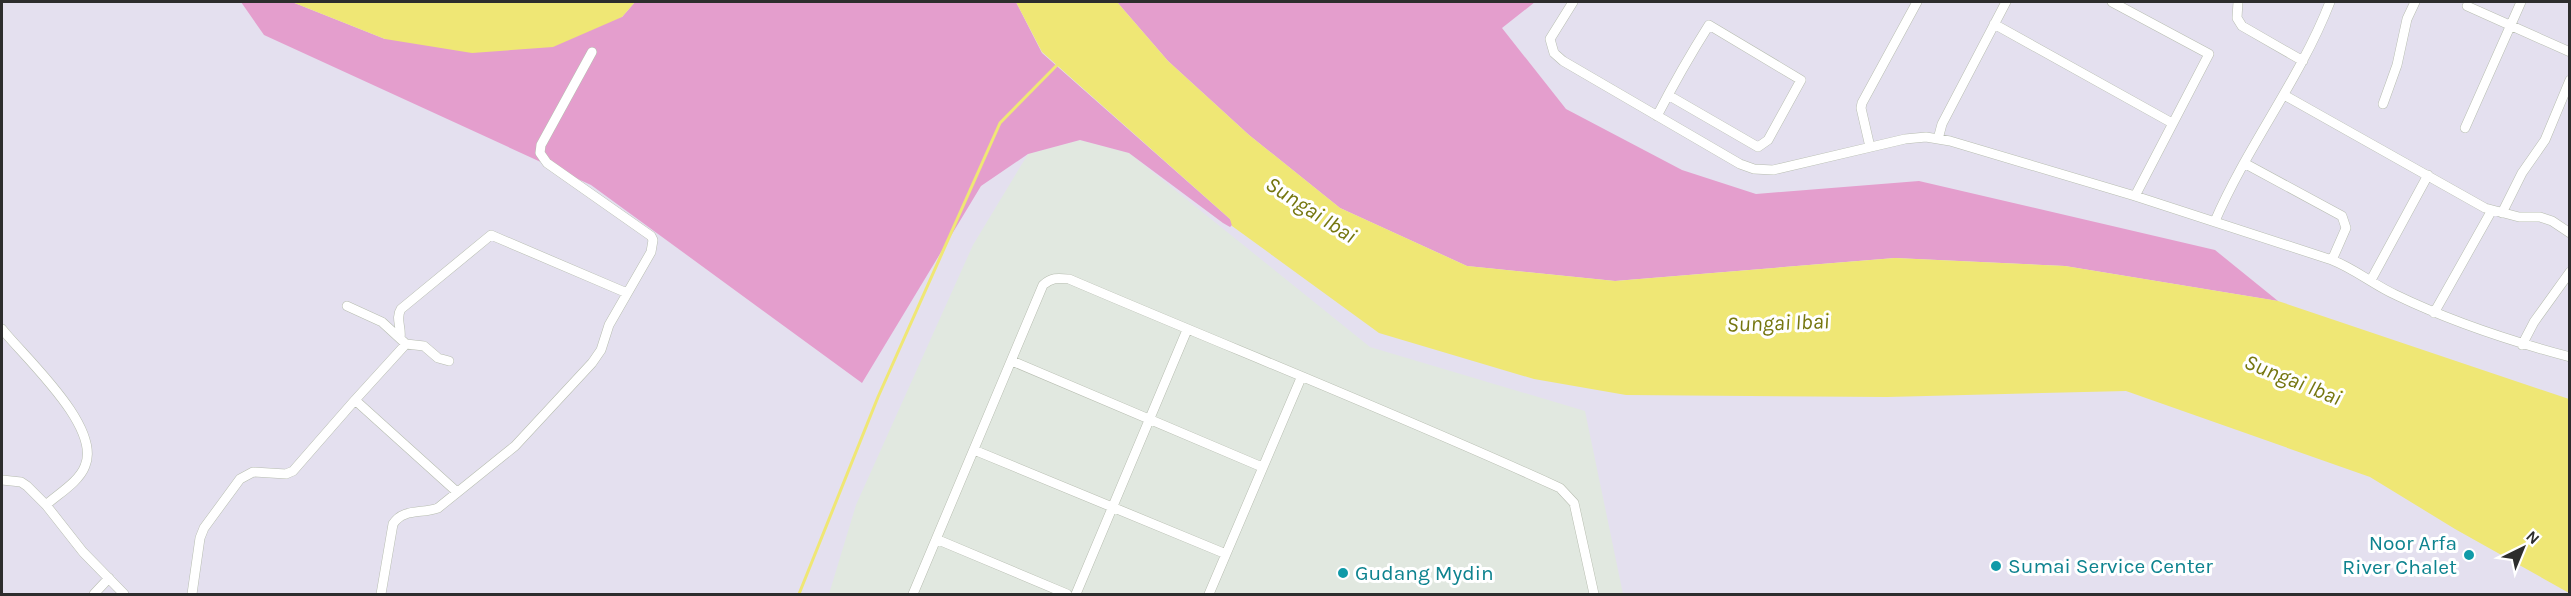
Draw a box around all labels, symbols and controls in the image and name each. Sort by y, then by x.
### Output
water label: Sungai Ibai [1261,171,1361,249]
water label: Sungai Ibai [1726,308,1830,338]
water label: Sungai Ibai [2240,349,2346,411]
north arrow [2493,518,2553,578]
text: N [2522,527,2544,548]
place label: Noor Arfa River Chalet [2342,531,2457,579]
marker: Noor Arfa River Chalet [2462,548,2476,562]
place label: Sumai Service Center [2008,554,2213,578]
marker: Sumai Service Center [1989,559,2003,573]
place label: Gudang Mydin [1355,561,1494,585]
marker: Gudang Mydin [1336,566,1350,580]

